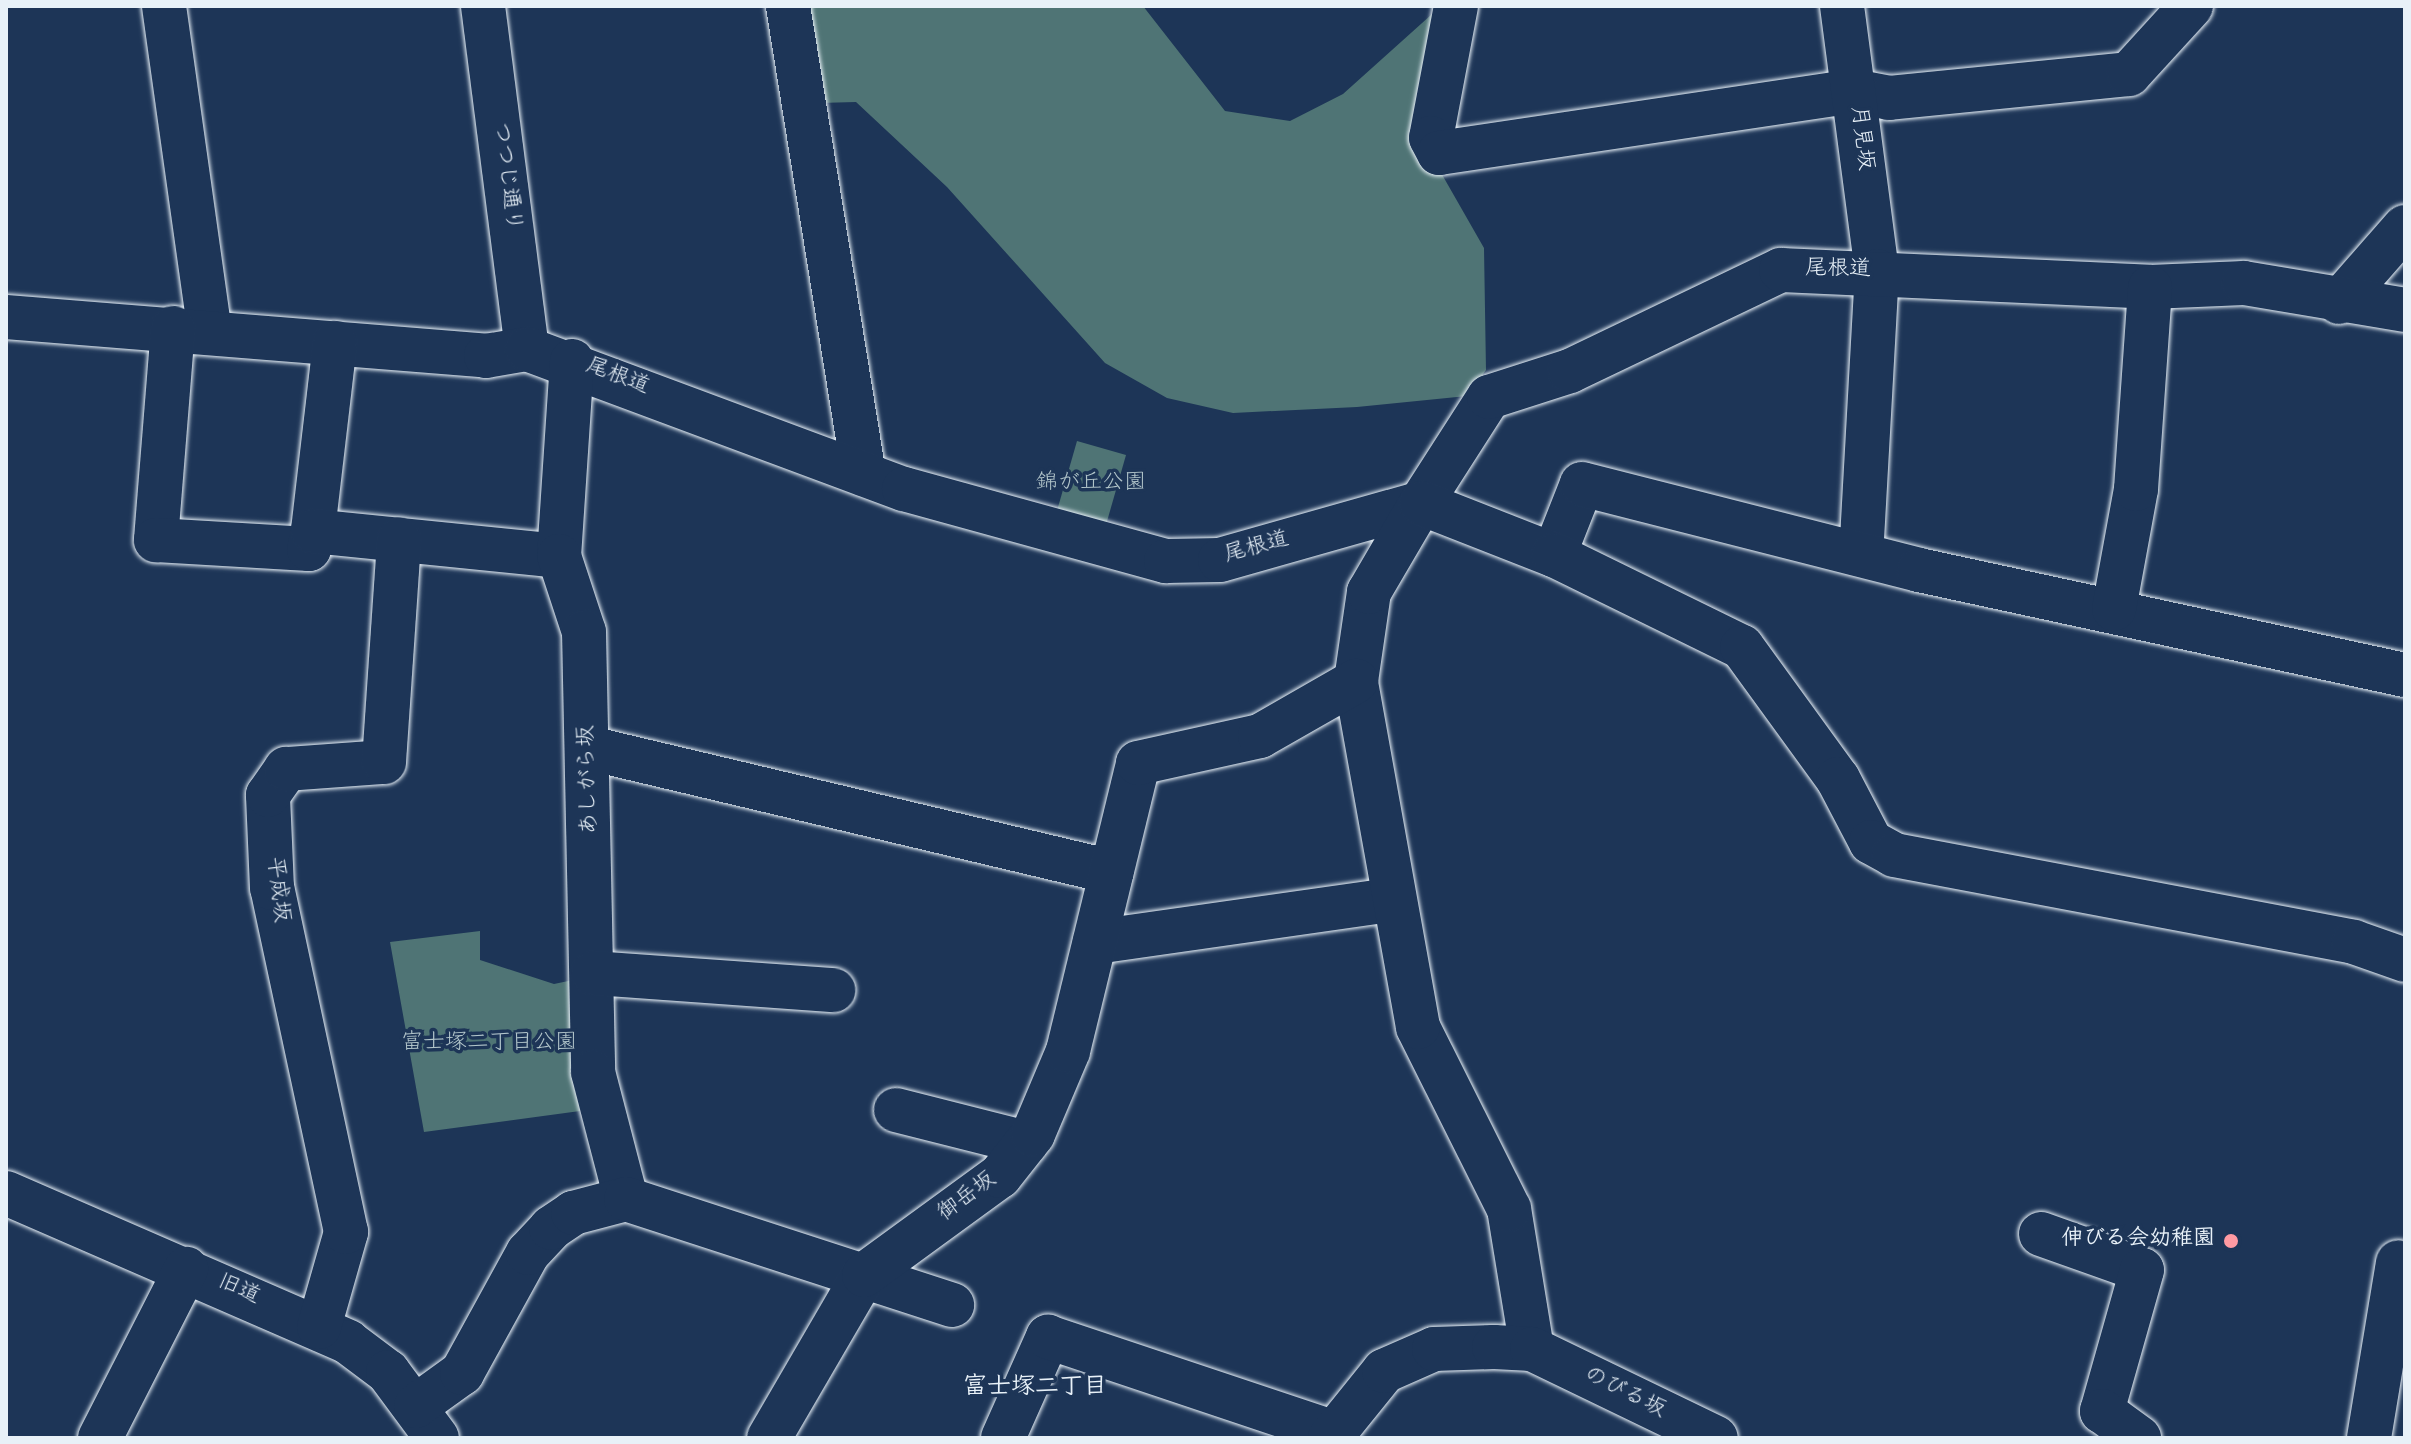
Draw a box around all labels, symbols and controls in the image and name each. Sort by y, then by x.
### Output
street label: 月見坂 [1843,104,1877,172]
street label: つつじ通り [485,121,525,233]
street label: 尾根道 [1805,257,1871,285]
street label: 尾根道 [581,354,653,402]
park label: 錦が丘公園 [1036,472,1146,498]
street label: 尾根道 [1222,528,1292,570]
street label: あしがら坂 [575,725,605,835]
street label: 平成坂 [259,856,293,924]
park label: 富士塚二丁目公園 [401,1032,577,1058]
street label: 御岳坂 [934,1168,1002,1228]
place label: 伸びる会幼稚園 [2061,1228,2215,1254]
marker: 伸びる会幼稚園 [2222,1232,2240,1250]
street label: 旧道 [213,1270,263,1312]
street label: のびる坂 [1579,1363,1669,1425]
district label: 富士塚二丁目 [963,1375,1107,1403]

